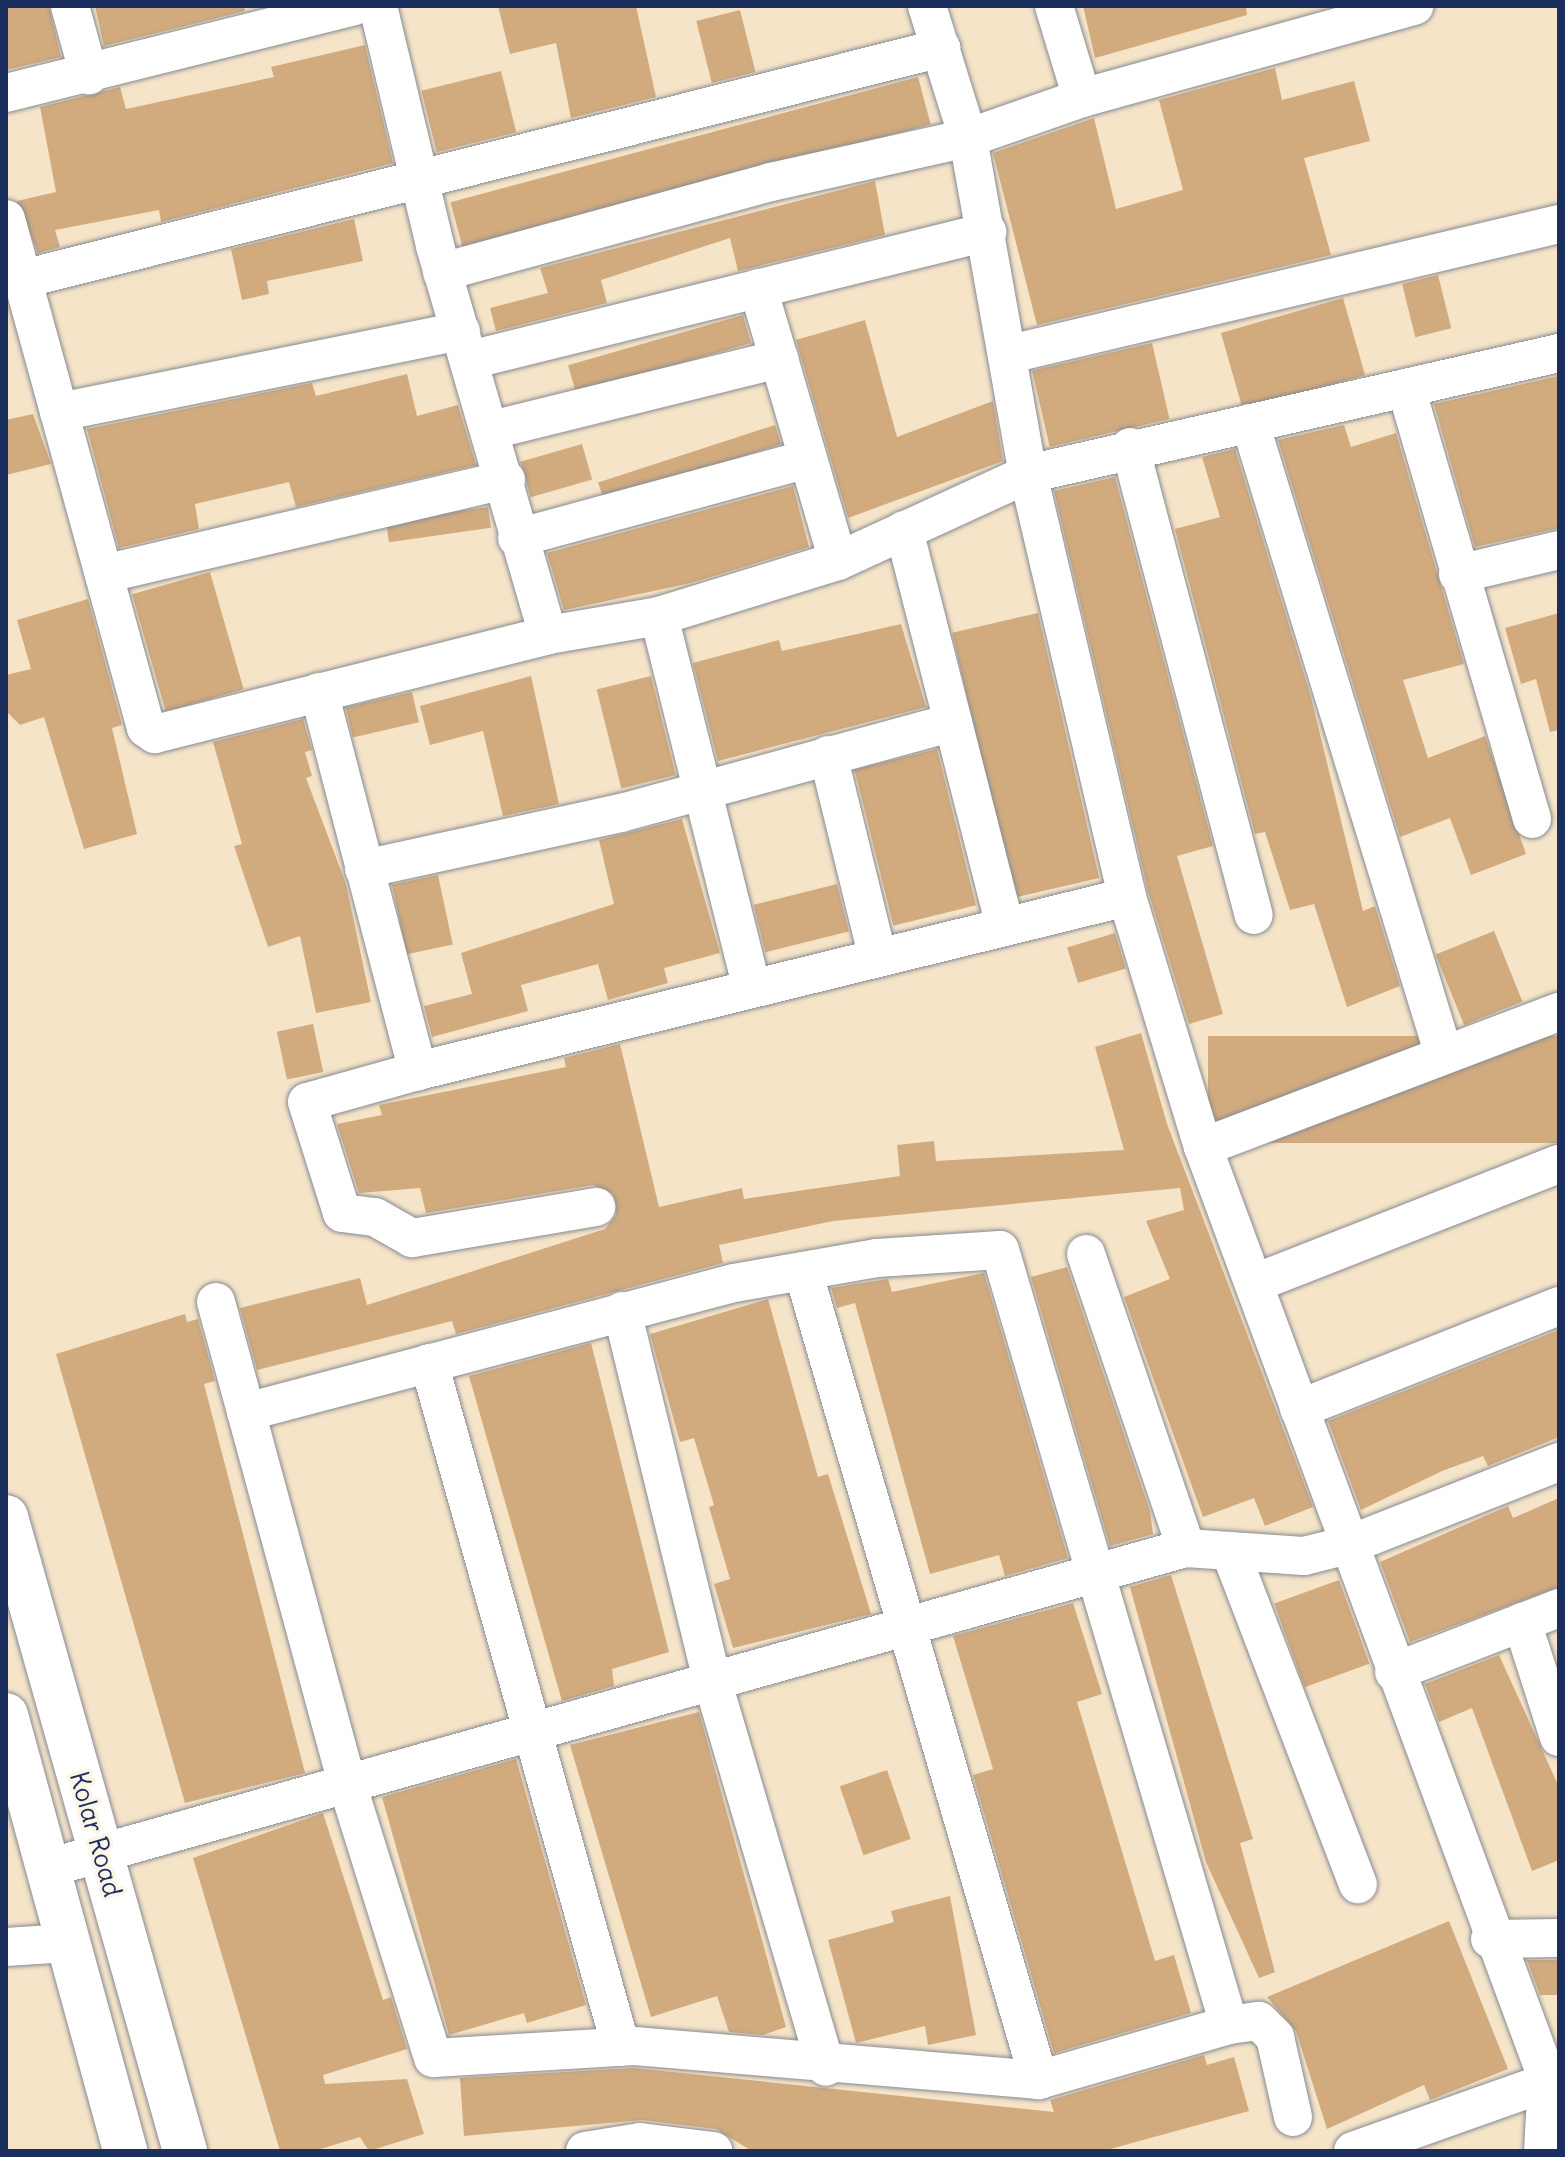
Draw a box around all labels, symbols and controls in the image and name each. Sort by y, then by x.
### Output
street label: Kolar Road [63,1768,129,1900]

